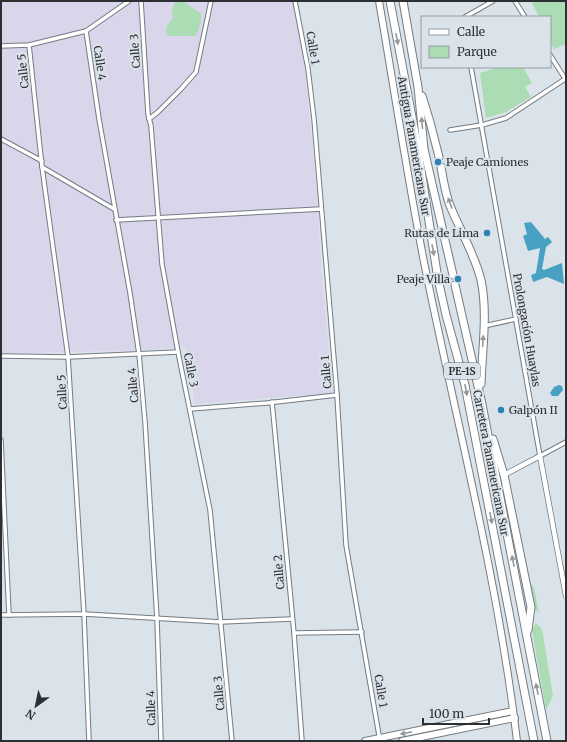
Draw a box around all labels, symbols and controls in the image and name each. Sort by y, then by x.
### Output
legend [421,16,551,68]
text: Calle [457,24,485,39]
street label: Calle 1 [303,30,323,66]
street label: Calle 3 [127,33,143,69]
one-way arrow [395,33,401,45]
text: Parque [457,44,497,59]
street label: Calle 4 [91,45,109,82]
street label: Calle 5 [14,53,32,89]
street label: Antigua Panamericana Sur [395,74,433,217]
one-way arrow [419,117,425,129]
place label: Peaje Camiones [446,155,529,169]
marker: Peaje Camiones [433,157,443,167]
one-way arrow [447,197,453,209]
place label: Rutas de Lima [404,226,479,240]
marker: Rutas de Lima [482,228,492,238]
one-way arrow [430,244,436,256]
place label: Peaje Villa [396,272,450,286]
street label: Prolongación Huaylas [510,272,544,388]
marker: Peaje Villa [453,274,463,284]
one-way arrow [479,335,486,347]
street label: Calle 3 [181,352,201,388]
street label: Calle 1 [318,355,334,389]
road number: PE-1S [444,363,480,379]
street label: Calle 4 [124,367,142,403]
street label: Calle 5 [54,374,70,410]
one-way arrow [463,384,469,396]
street label: Carretera Panamericana Sur [470,389,512,537]
place label: Galpón II [509,403,558,417]
marker: Galpón II [496,405,506,415]
one-way arrow [488,512,494,524]
street label: Calle 2 [271,554,287,590]
one-way arrow [509,555,515,567]
street label: Calle 1 [371,673,391,709]
street label: Calle 3 [211,675,227,711]
one-way arrow [534,683,540,695]
north arrow [16,686,56,726]
street label: Calle 4 [143,690,159,726]
scale bar [423,700,489,726]
text: N [23,706,38,723]
text: 100 m [429,706,464,721]
one-way arrow [400,730,413,736]

